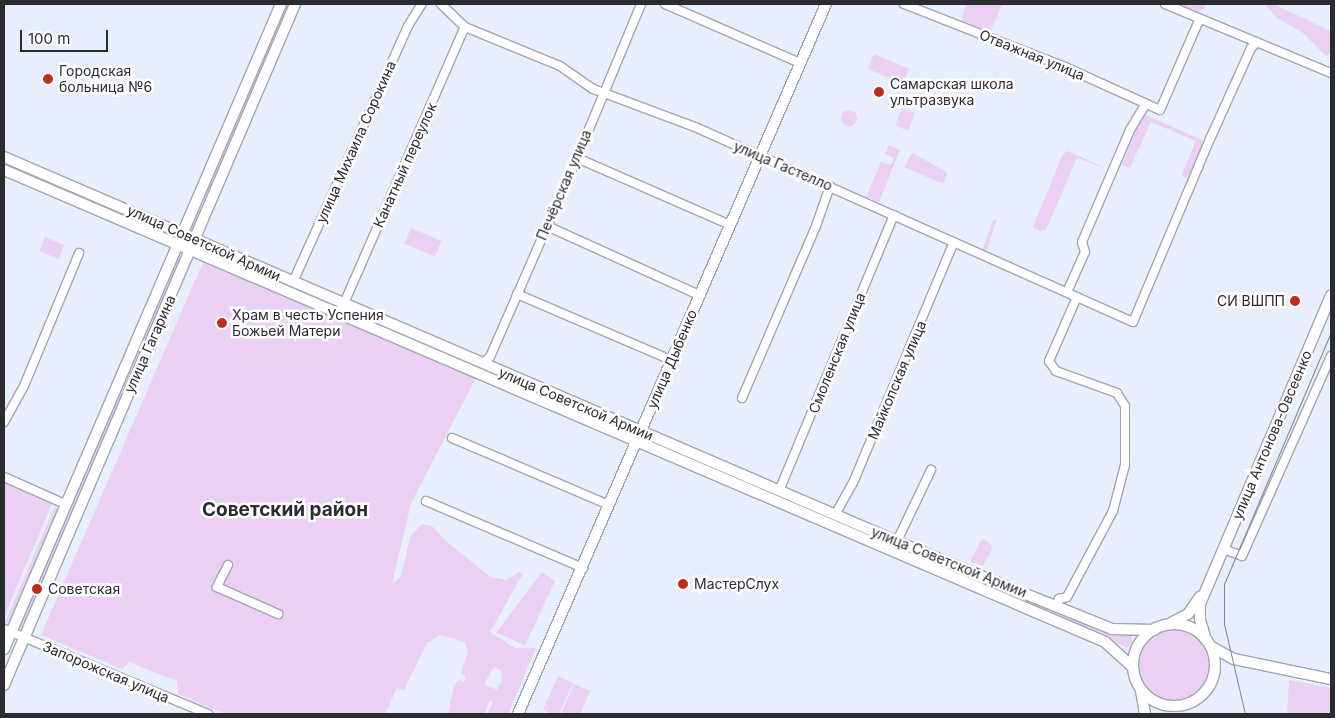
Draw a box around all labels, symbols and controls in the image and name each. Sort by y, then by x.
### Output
scale bar [22,20,110,52]
street label: Отважная улица [977,26,1087,84]
text: 100 m [28,29,70,48]
street label: улица Михаила Сорокина [313,58,399,226]
place label: Городская больница №6 [59,63,152,95]
marker: Городская больница №6 [41,72,55,86]
place label: Самарская школа ультразвука [890,76,1014,108]
marker: Самарская школа ультразвука [872,85,886,99]
street label: Канатный переулок [370,100,440,230]
street label: Печёрская улица [533,127,595,243]
street label: улица Гастелло [731,138,835,194]
street label: улица Советской Армии [125,202,283,284]
street label: Смоленская улица [805,290,869,416]
street label: улица Гагарина [121,292,179,396]
place label: СИ ВШПП [1217,293,1285,309]
marker: СИ ВШПП [1289,295,1301,307]
place label: Храм в честь Успения Божьей Матери [232,307,384,340]
street label: улица Дыбенко [644,307,700,411]
marker: Храм в честь Успения Божьей Матери [216,317,228,329]
street label: Майкопская улица [864,318,930,442]
street label: улица Антонова-Овсеенко [1229,348,1315,522]
street label: улица Советской Армии [496,364,656,444]
district label: Советский район [202,499,368,521]
street label: улица Советской Армии [869,523,1029,601]
place label: МастерСлух [694,576,779,592]
marker: МастерСлух [676,577,690,591]
place label: Советская [48,581,120,597]
marker: Советская [30,582,44,596]
street label: Запорожская улица [40,638,172,706]

